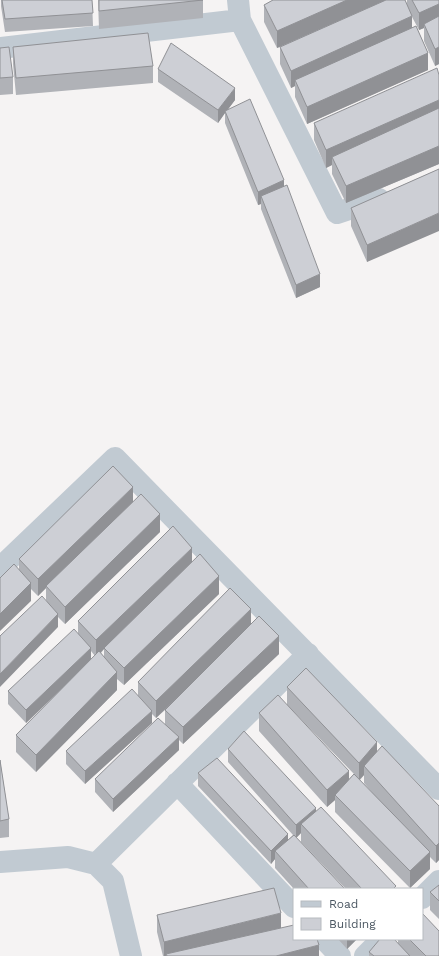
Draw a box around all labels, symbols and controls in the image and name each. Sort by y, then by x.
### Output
legend [293,888,423,940]
text: Road [329,897,358,911]
text: Building [329,917,376,931]

